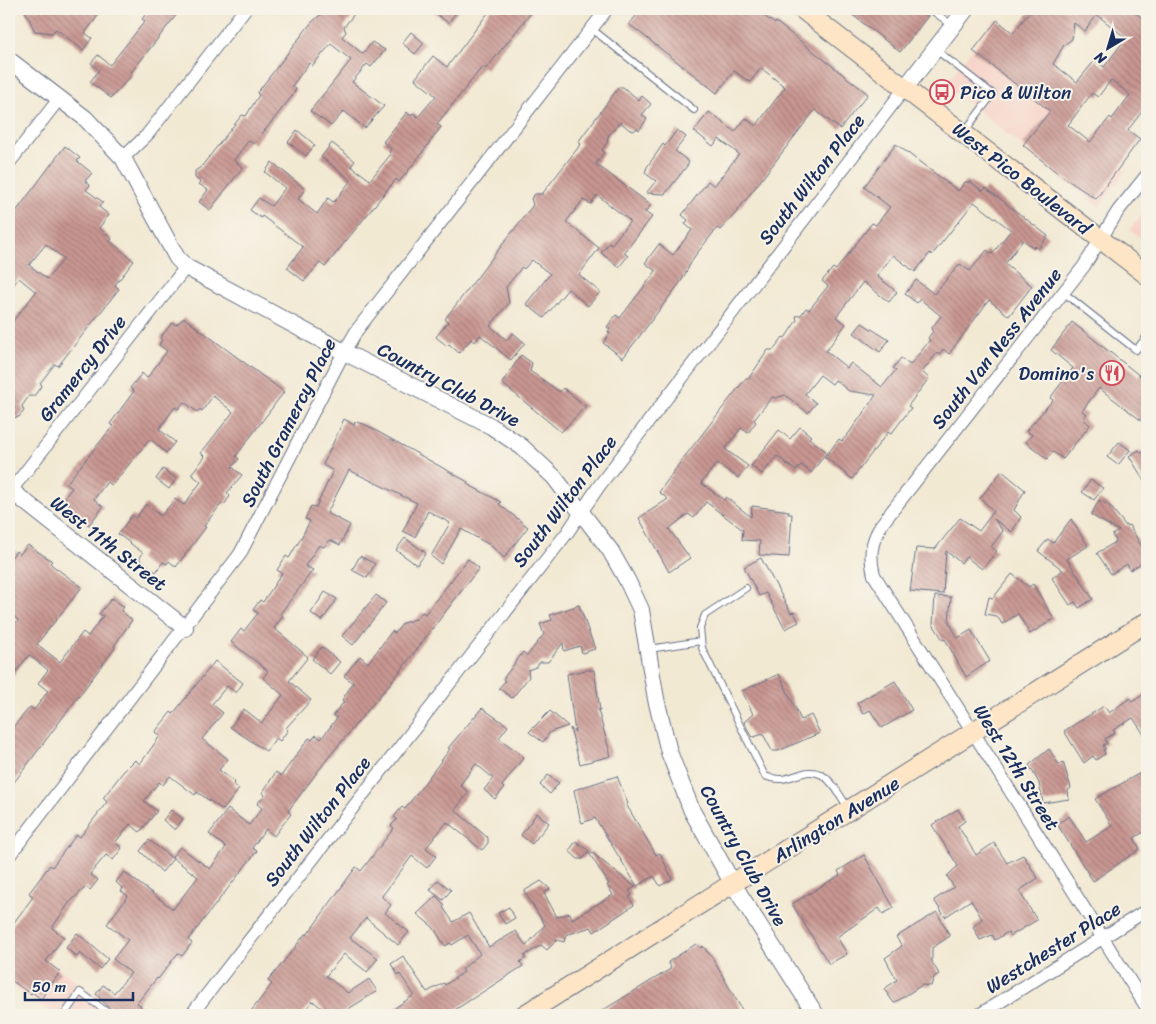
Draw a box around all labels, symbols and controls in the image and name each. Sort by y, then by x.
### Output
north arrow [1084,22,1134,72]
text: N [1089,45,1113,71]
place label: Pico & Wilton [960,76,1071,109]
bus stop icon: Pico & Wilton [929,79,955,105]
street label: South Wilton Place [750,107,873,252]
street label: West Pico Boulevard [945,113,1100,245]
street label: South Van Ness Avenue [922,260,1070,436]
street label: Gramercy Drive [30,307,135,429]
street label: South Gramercy Place [231,332,346,513]
street label: Country Club Drive [371,333,526,436]
place label: Domino's [1019,357,1094,390]
restaurant icon: Domino's [1099,360,1125,386]
street label: South Wilton Place [503,428,625,575]
street label: West 11th Street [43,487,174,600]
street label: West 12th Street [964,697,1069,837]
street label: South Wilton Place [256,749,379,894]
street label: Arlington Avenue [765,767,907,872]
street label: Country Club Drive [691,778,796,932]
street label: Westchester Place [979,892,1128,1002]
scale bar [25,969,132,1001]
text: 50 m [32,974,67,1000]

